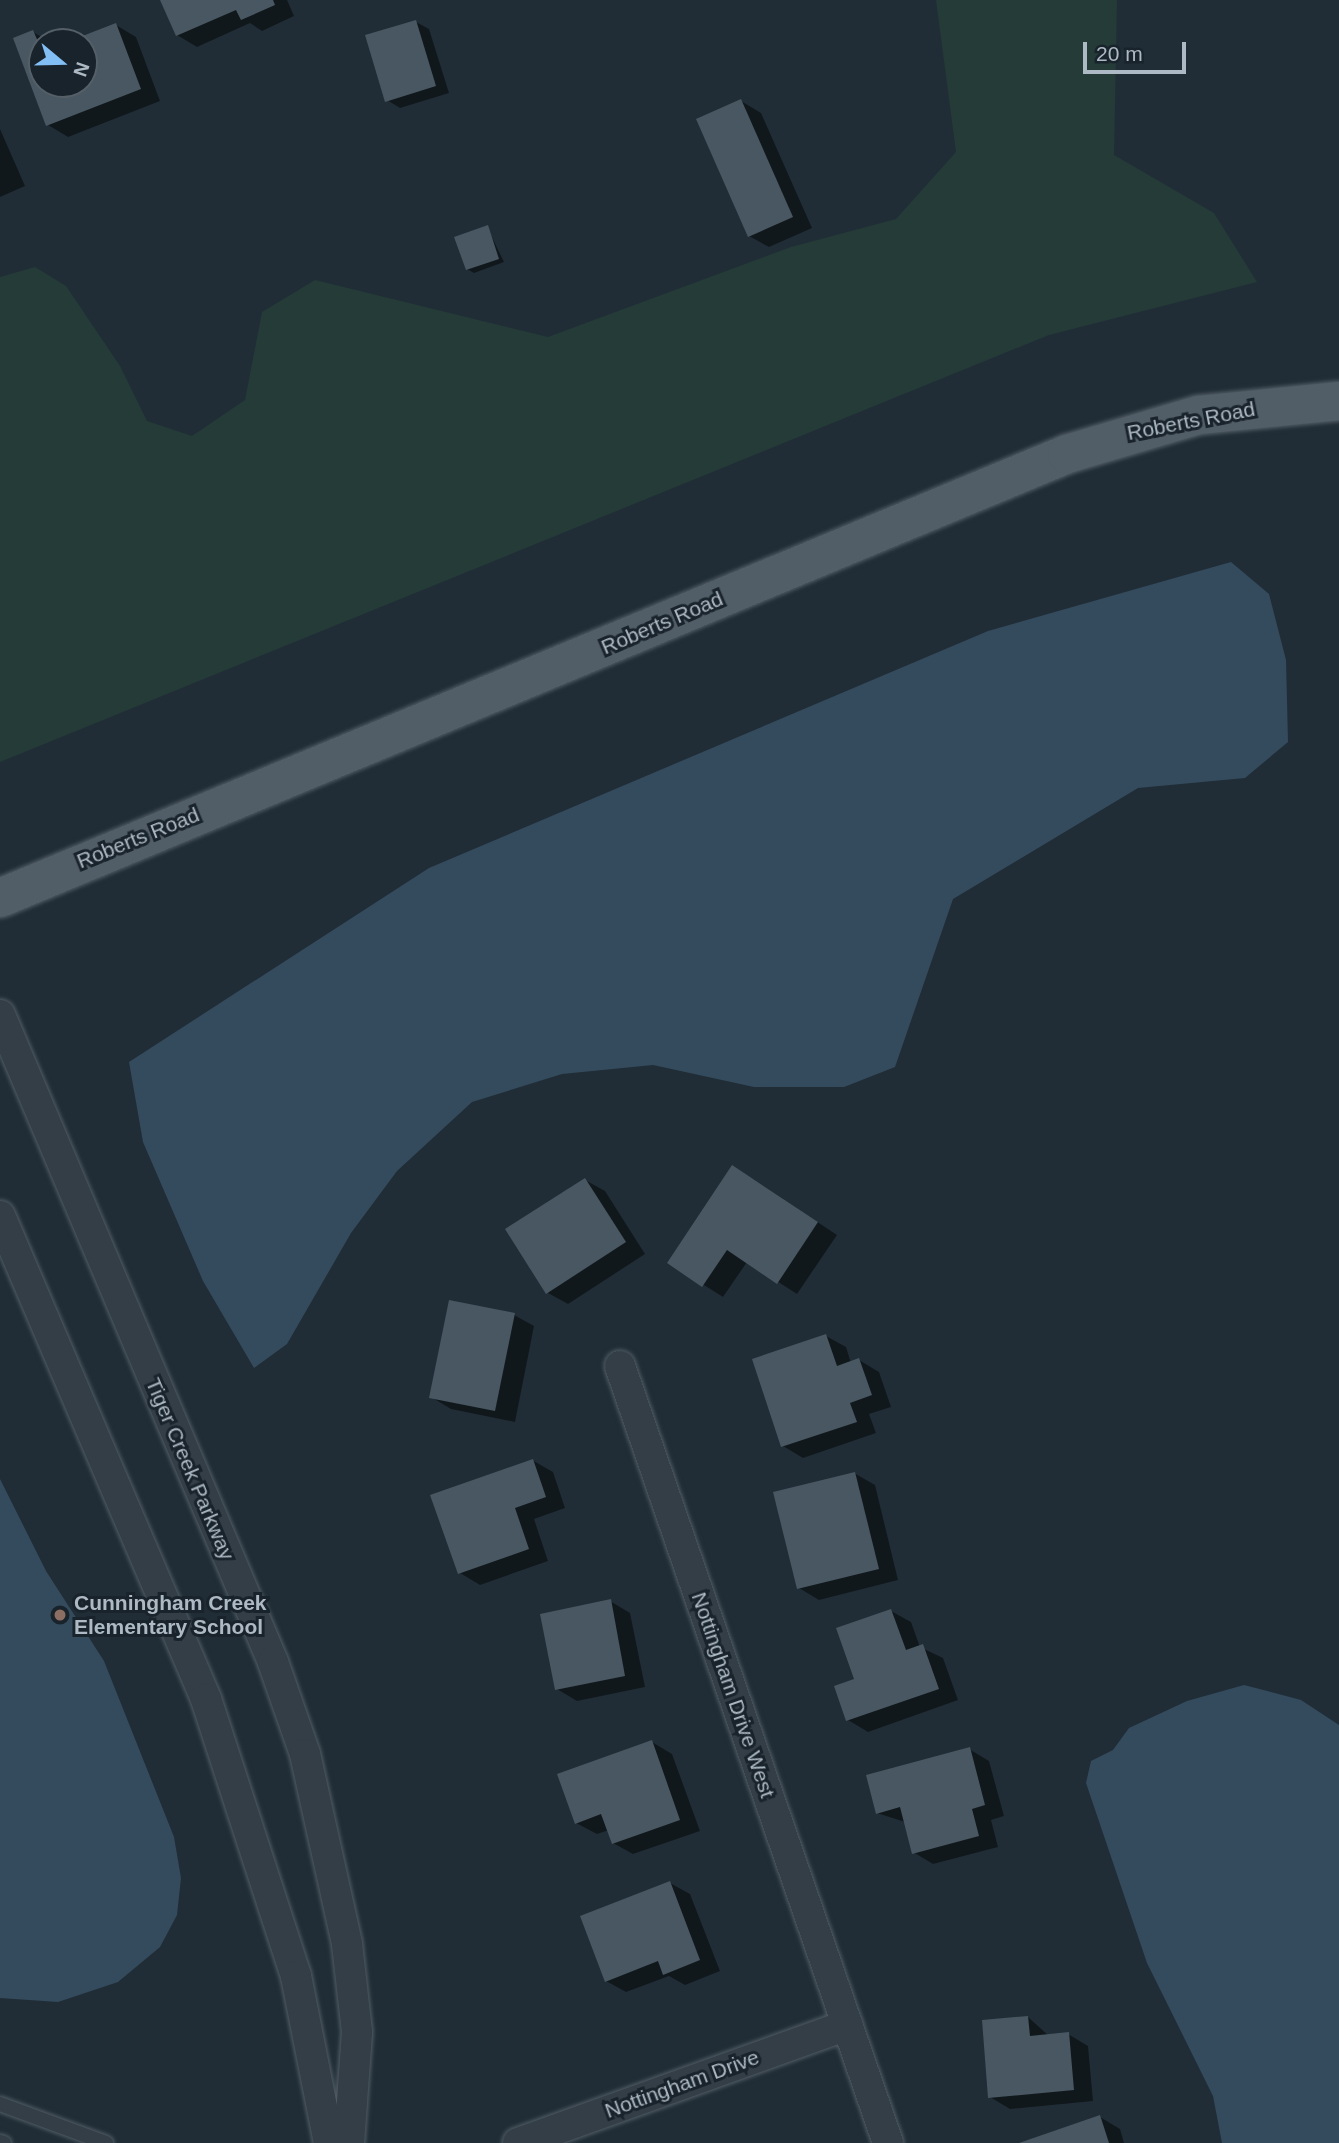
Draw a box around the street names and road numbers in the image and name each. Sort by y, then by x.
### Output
street label: Roberts Road [1125,396,1257,446]
street label: Roberts Road [597,586,727,660]
street label: Roberts Road [73,802,203,874]
street label: Tiger Creek Parkway [140,1374,240,1564]
street label: Nottingham Drive West [686,1589,780,1801]
street label: Nottingham Drive [601,2044,763,2124]

